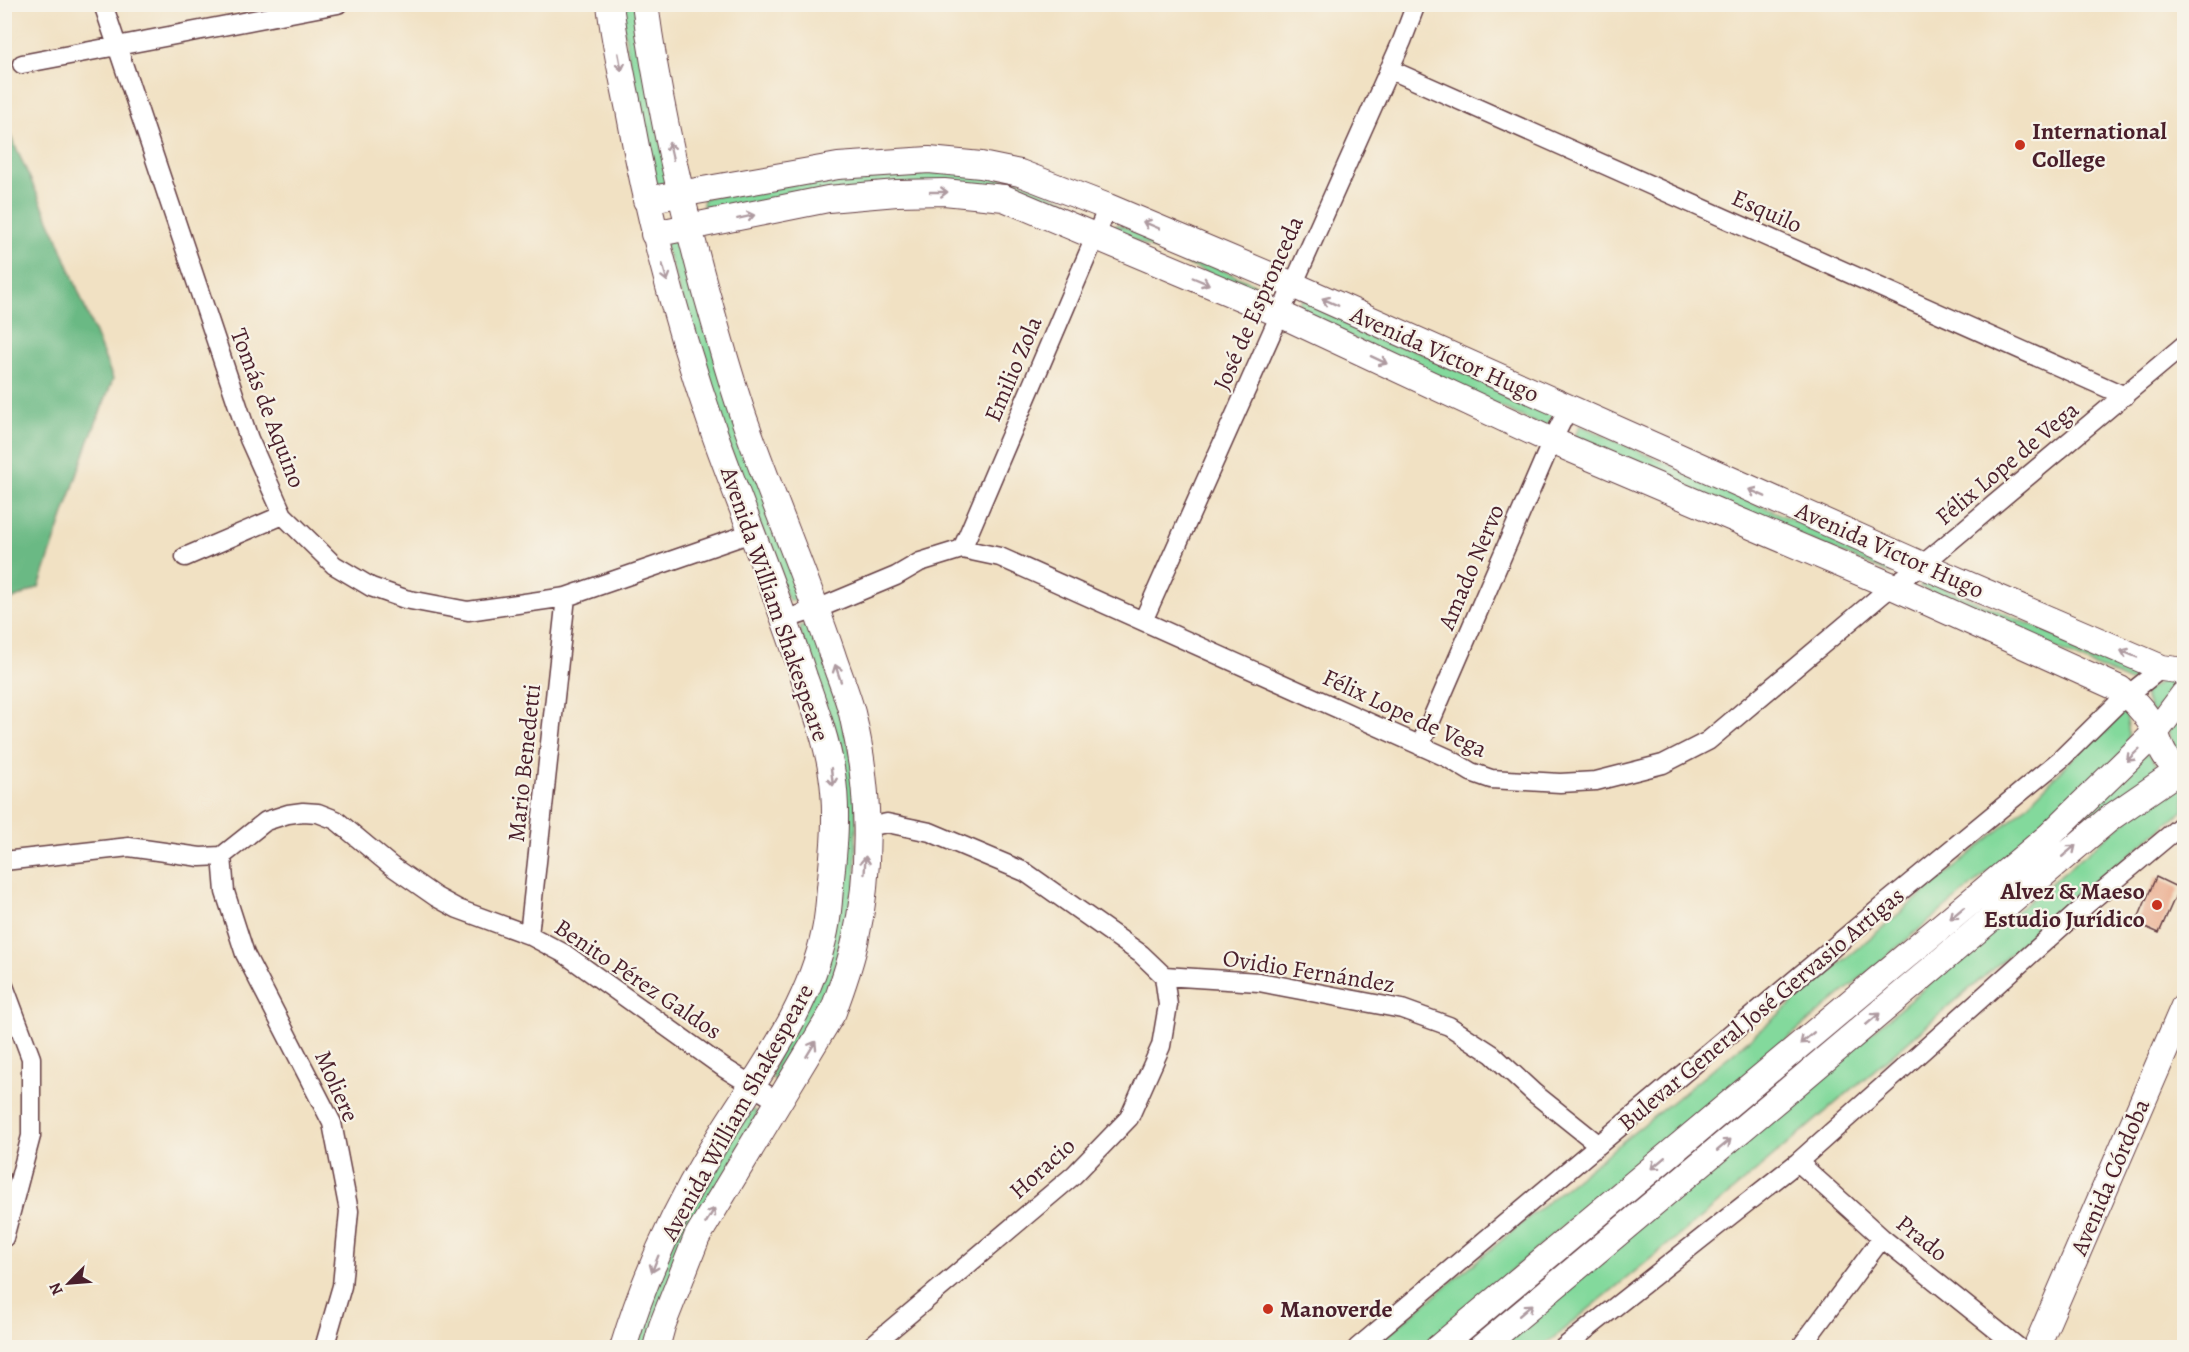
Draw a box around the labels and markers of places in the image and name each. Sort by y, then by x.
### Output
place label: International College [2032,115,2168,175]
marker: International College [2013,138,2027,152]
place label: Alvez & Maeso Estudio Jurídico [1984,875,2145,935]
marker: Alvez & Maeso Estudio Jurídico [2150,898,2164,912]
place label: Manoverde [1280,1293,1393,1325]
marker: Manoverde [1261,1302,1275,1316]

